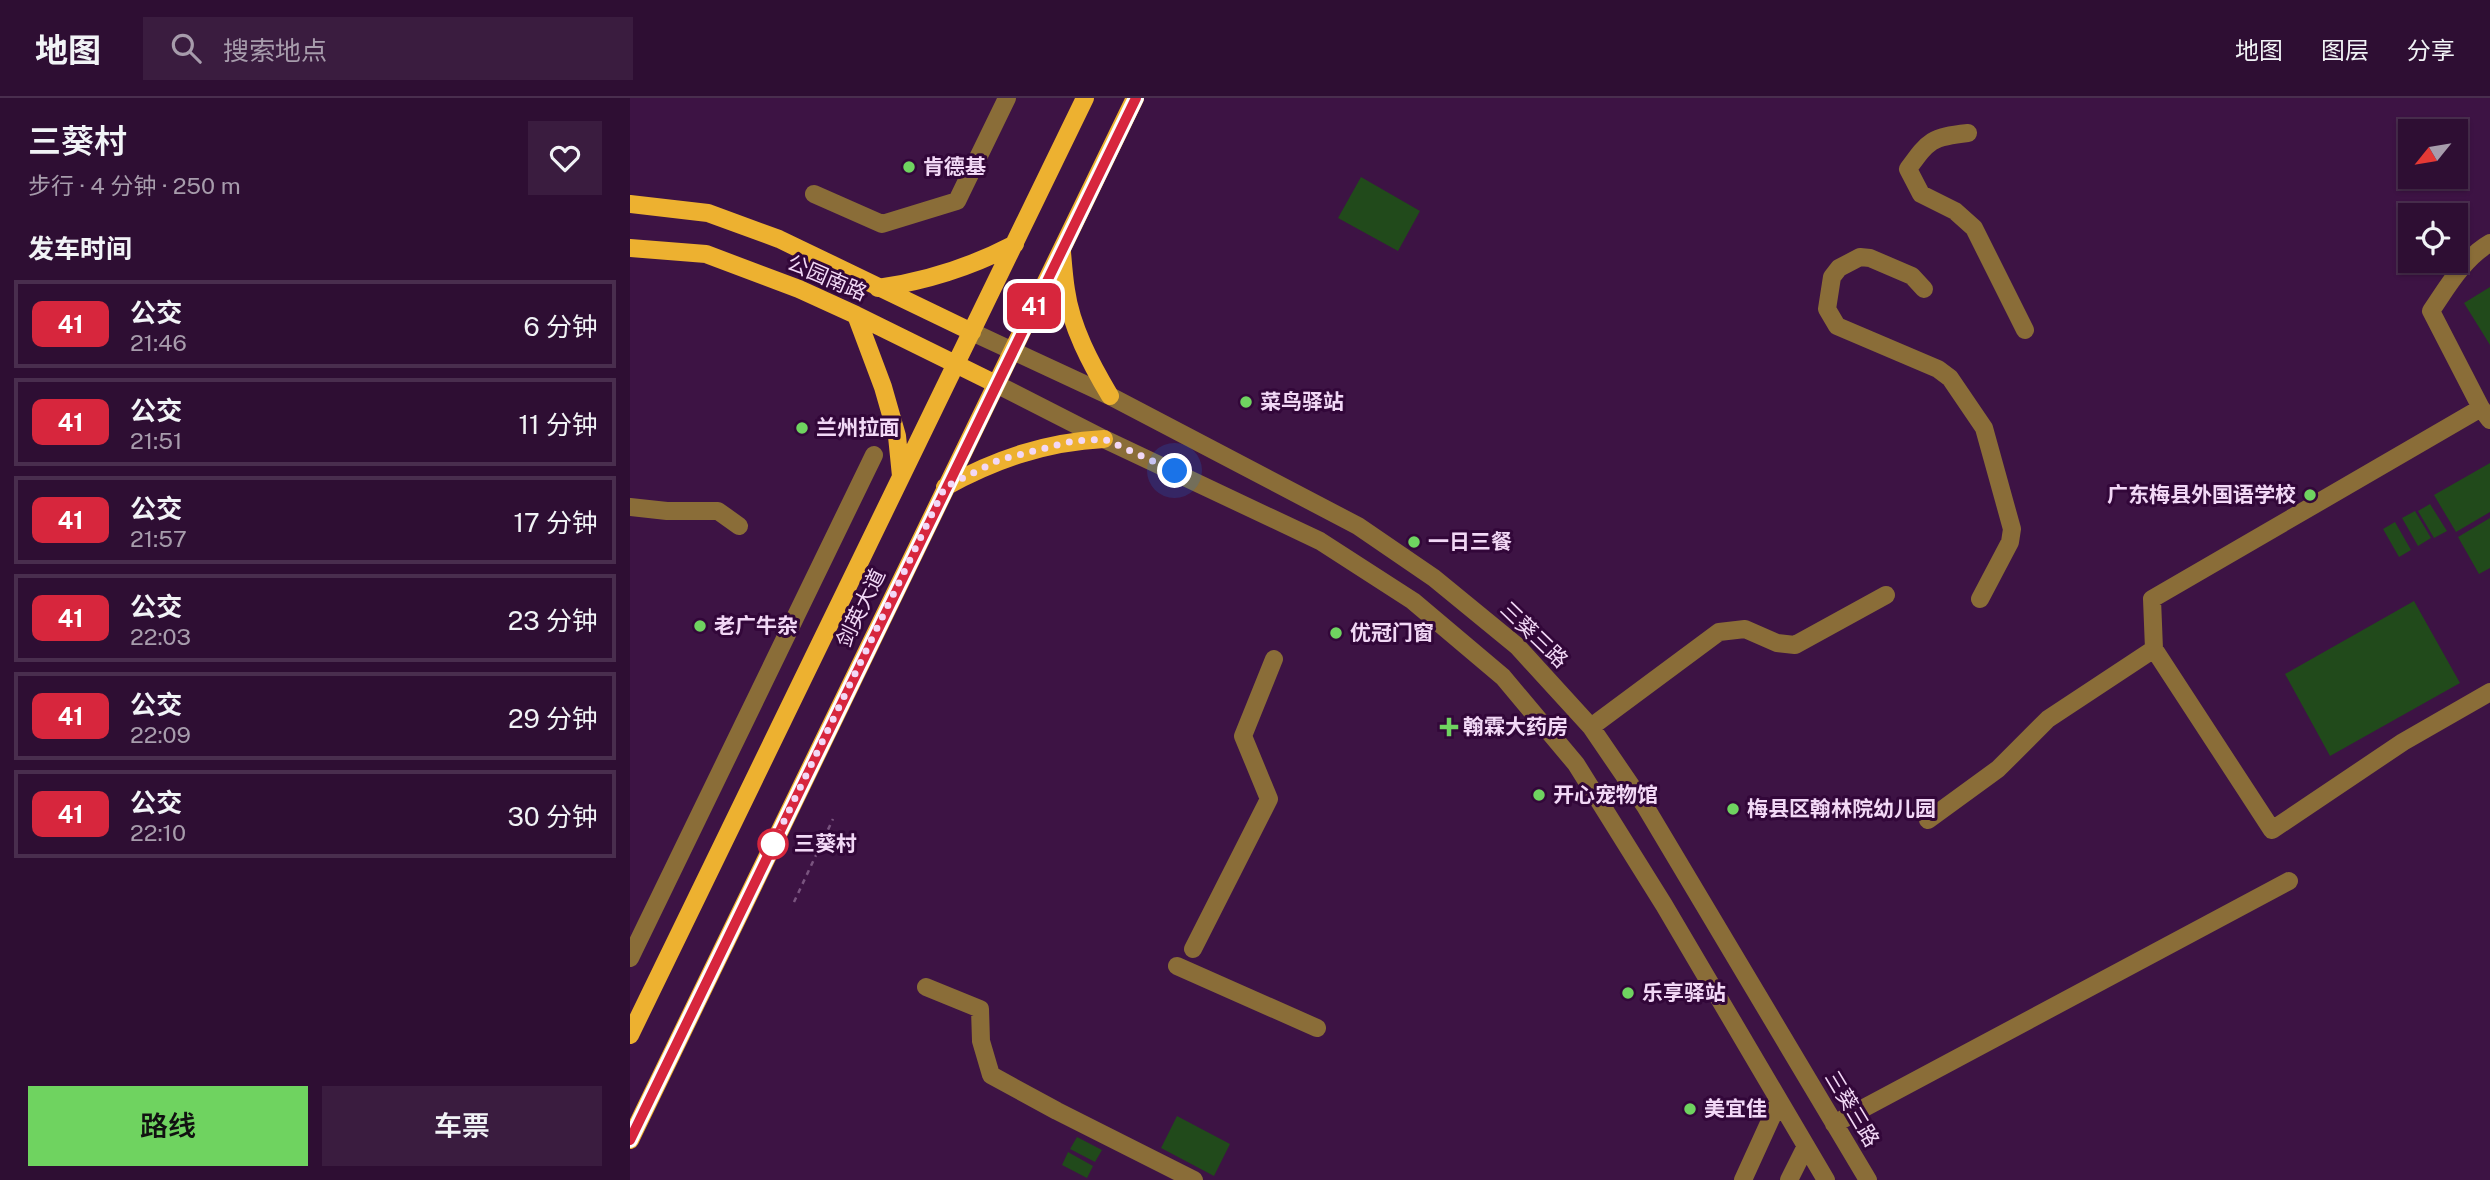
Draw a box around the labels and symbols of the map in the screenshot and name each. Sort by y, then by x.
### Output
north arrow [2398,119,2468,189]
place label: 肯德基 [923,154,986,179]
marker: 肯德基 [901,159,917,175]
street label: 公园南路 [784,250,871,305]
line badge: 41 [1002,283,1066,329]
place label: 菜鸟驿站 [1260,389,1344,414]
marker: 菜鸟驿站 [1238,394,1254,410]
place label: 兰州拉面 [816,415,900,440]
marker: 兰州拉面 [794,420,810,436]
your location [1157,453,1192,488]
place label: 广东梅县外国语学校 [2107,482,2296,507]
marker: 广东梅县外国语学校 [2302,487,2318,503]
place label: 一日三餐 [1428,529,1512,554]
marker: 一日三餐 [1406,534,1422,550]
street label: 剑英大道 [831,565,890,651]
street label: 三葵三路 [1495,596,1573,673]
place label: 老广牛杂 [714,613,798,638]
marker: 老广牛杂 [692,618,708,634]
place label: 优冠门窗 [1350,620,1434,645]
marker: 优冠门窗 [1328,625,1344,641]
place label: 翰霖大药房 [1463,714,1568,739]
marker: 翰霖大药房 [1441,719,1457,735]
place label: 开心宠物馆 [1553,782,1658,807]
marker: 开心宠物馆 [1531,787,1547,803]
place label: 梅县区翰林院幼儿园 [1747,796,1936,821]
marker: 梅县区翰林院幼儿园 [1725,801,1741,817]
marker: 三葵村 [758,829,788,859]
place label: 三葵村 [794,831,857,856]
place label: 乐享驿站 [1642,980,1726,1005]
marker: 乐享驿站 [1620,985,1636,1001]
street label: 三葵三路 [1820,1066,1885,1151]
place label: 美宜佳 [1704,1096,1767,1121]
marker: 美宜佳 [1682,1101,1698,1117]

